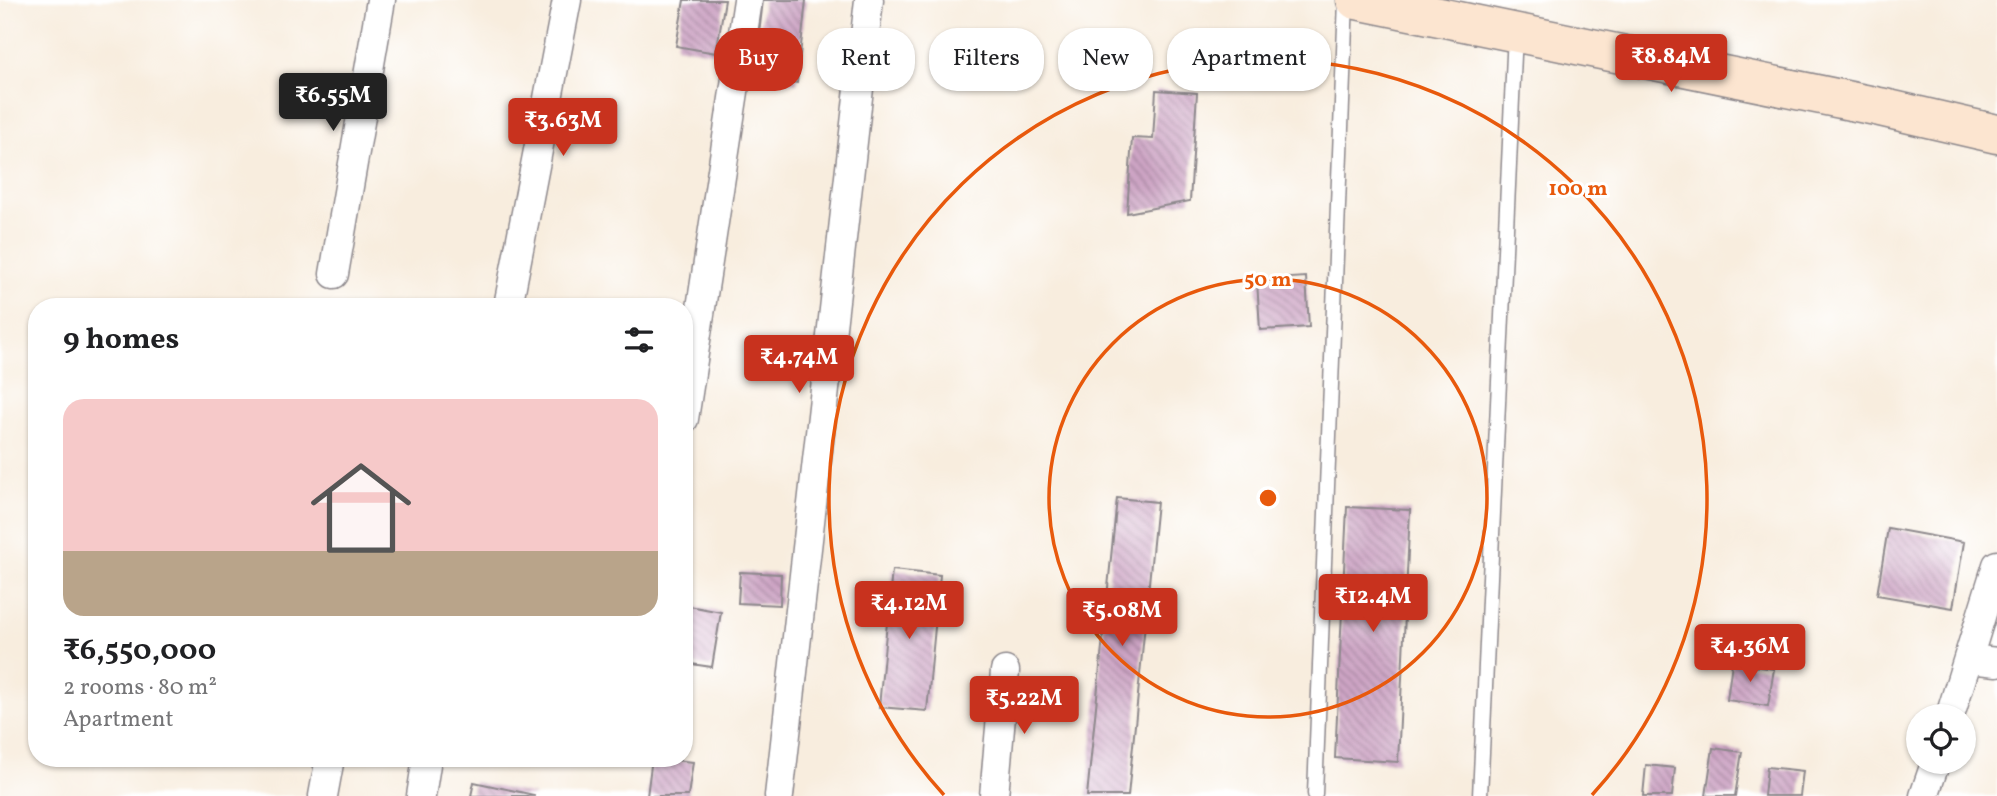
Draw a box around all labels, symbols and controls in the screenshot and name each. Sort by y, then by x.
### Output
chip: Buy [714,28,803,91]
chip: Rent [817,28,915,91]
chip: Filters [929,28,1044,91]
chip: New [1058,28,1153,91]
chip: Apartment [1167,28,1331,91]
pin: ₹8.84M [1614,34,1728,94]
text: ₹8.84M [1631,41,1711,73]
pin: ₹6.55M [276,74,390,133]
text: ₹6.55M [295,80,371,112]
pin: ₹3.63M [506,99,620,158]
text: ₹3.63M [524,105,602,137]
text: 100 m [1548,175,1608,204]
text: 50 m [1244,266,1292,295]
text: 9 homes [63,319,179,361]
icon: filters [620,321,658,359]
pin: ₹4.74M [742,336,856,395]
text: ₹4.74M [760,342,838,374]
icon: home [298,445,424,571]
centre of rings [1256,486,1280,510]
pin: ₹12.4M [1316,574,1430,634]
text: ₹12.4M [1335,581,1411,613]
pin: ₹4.12M [852,582,966,641]
text: ₹4.12M [871,588,947,620]
pin: ₹5.08M [1065,588,1179,648]
text: ₹5.08M [1082,595,1162,627]
pin: ₹4.36M [1693,624,1807,684]
text: ₹6,550,000 [63,630,216,672]
text: ₹4.36M [1710,631,1790,663]
text: 2 rooms · 80 m² [63,672,217,704]
pin: ₹5.22M [967,676,1081,736]
text: ₹5.22M [986,683,1062,715]
text: Apartment [63,704,174,736]
map controls [1906,704,1976,774]
button: locate [1906,704,1976,774]

